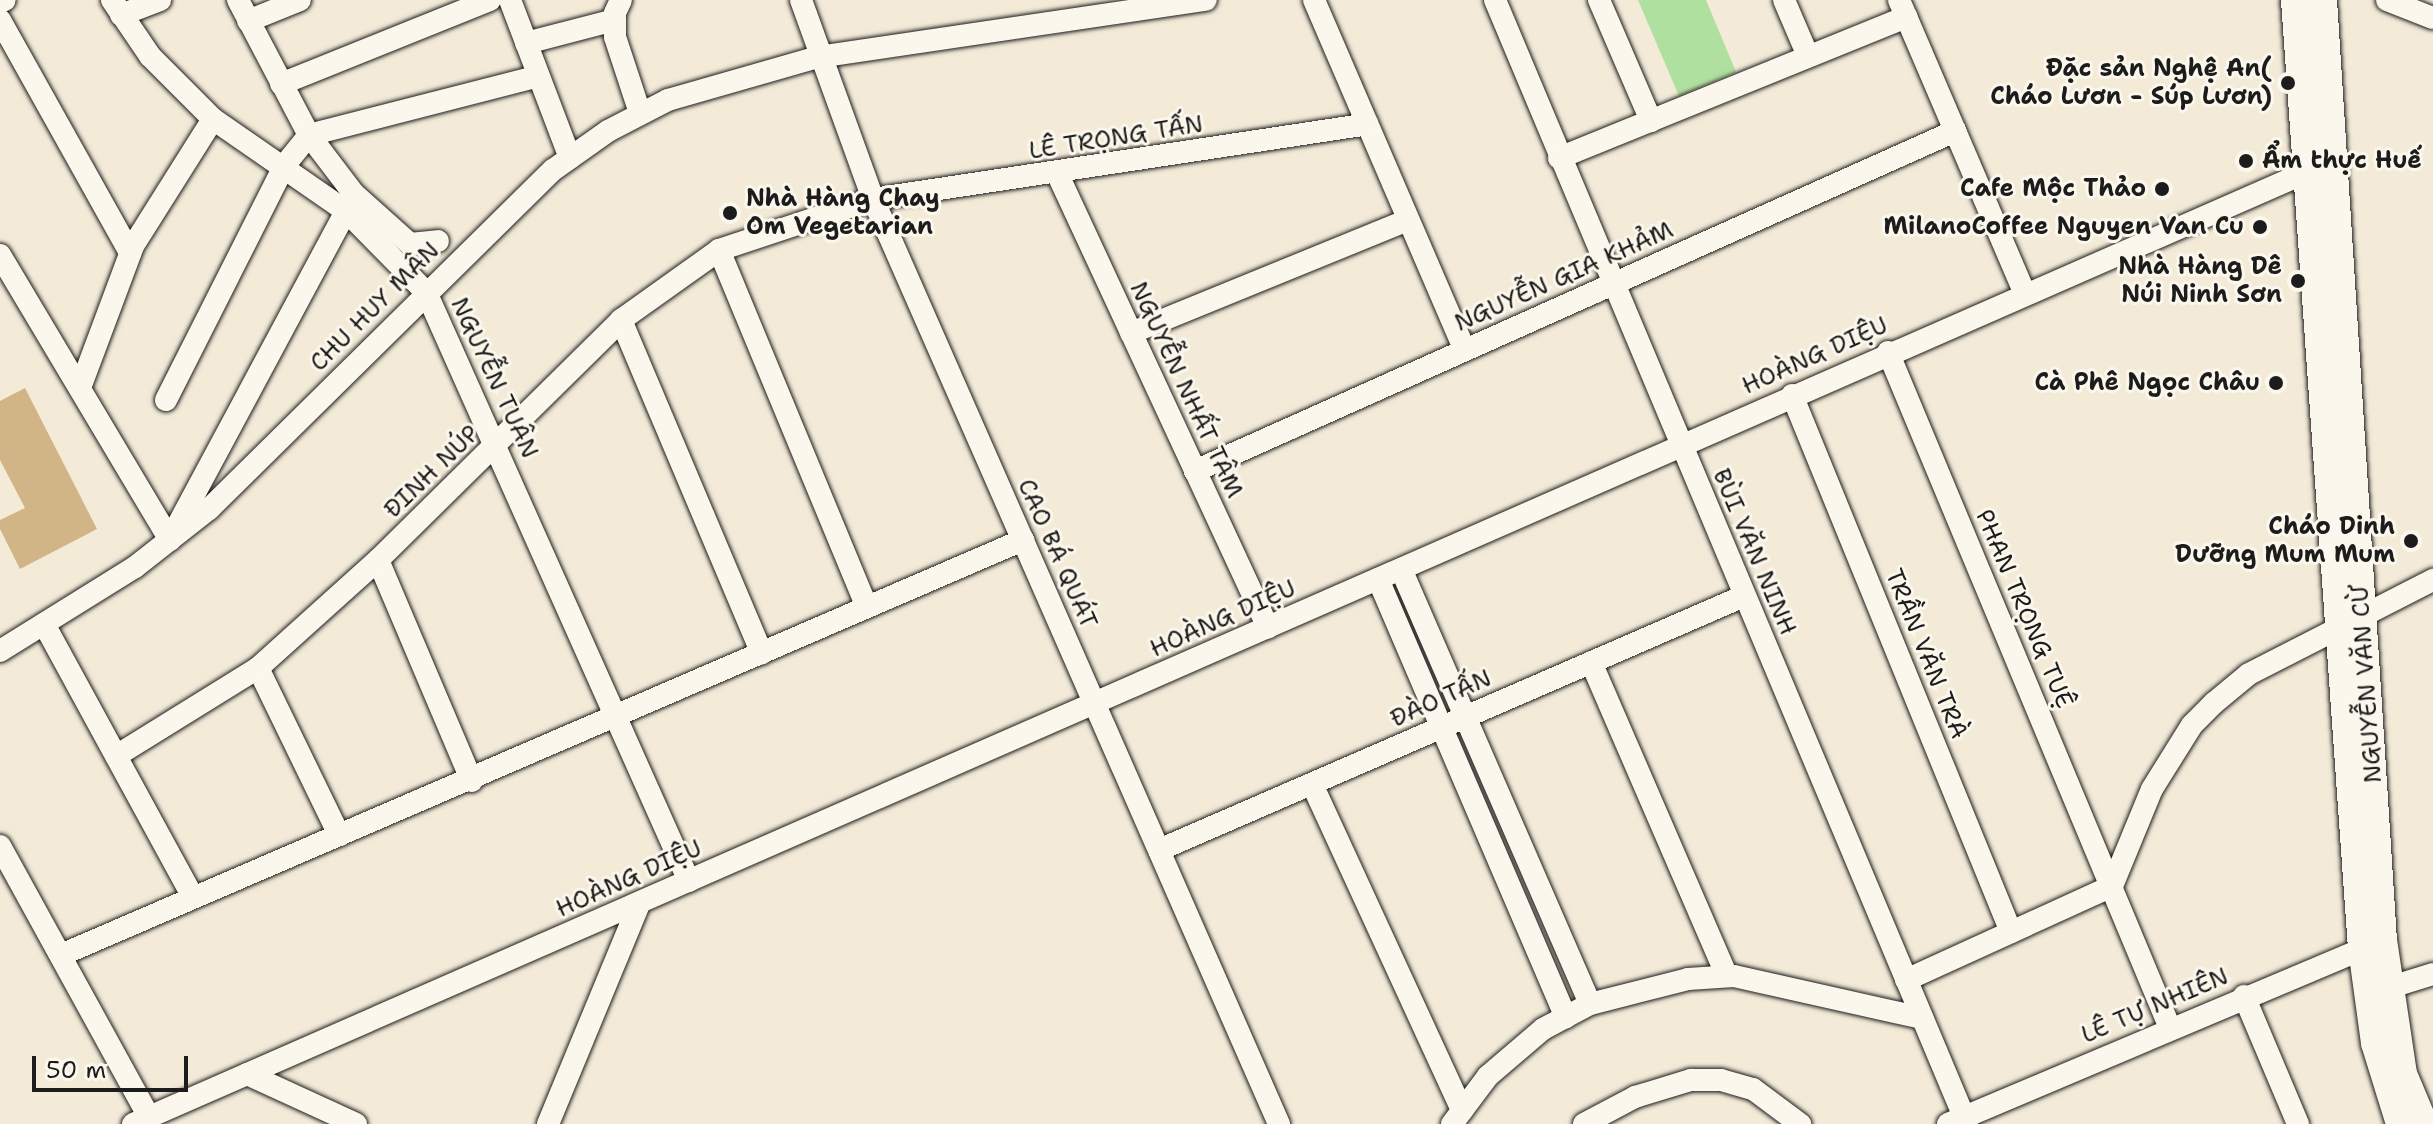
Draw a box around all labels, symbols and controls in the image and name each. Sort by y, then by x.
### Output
place label: Đặc sản Nghệ An( Cháo Lươn - Súp Lươn) [1990,55,2272,111]
marker: Đặc sản Nghệ An( Cháo Lươn - Súp Lươn) [2279,74,2297,92]
street label: LÊ TRỌNG TẤN [1027,110,1205,166]
place label: Ẩm thực Huế [2262,147,2422,175]
marker: Ẩm thực Huế [2237,152,2255,170]
place label: Cafe Mộc Thảo [1960,175,2146,203]
marker: Cafe Mộc Thảo [2153,180,2171,198]
place label: Nhà Hàng Chay Om Vegetarian [746,185,940,241]
marker: Nhà Hàng Chay Om Vegetarian [721,204,739,222]
place label: MilanoCoffee Nguyen Van Cu [1883,213,2244,241]
street label: NGUYỄN GIA KHẢM [1450,216,1678,338]
marker: MilanoCoffee Nguyen Van Cu [2251,218,2269,236]
street label: CHU HUY MÂN [304,236,446,378]
place label: Nhà Hàng Dê Núi Ninh Sơn [2118,253,2282,309]
marker: Nhà Hàng Dê Núi Ninh Sơn [2289,272,2307,290]
street label: NGUYỄN NHẤT TÂM [1123,277,1249,503]
street label: NGUYỄN TUÂN [444,293,544,463]
street label: HOÀNG DIỆU [1738,311,1892,401]
place label: Cà Phê Ngọc Châu [2034,369,2260,397]
marker: Cà Phê Ngọc Châu [2267,374,2285,392]
street label: ĐINH NÚP [379,420,485,524]
street label: BÙI VĂN NINH [1706,465,1802,639]
street label: CAO BÁ QUÁT [1011,475,1103,633]
street label: PHAN TRỌNG TUỆ [1969,505,2079,713]
place label: Cháo Dinh Dưỡng Mum Mum [2175,513,2395,569]
marker: Cháo Dinh Dưỡng Mum Mum [2402,532,2420,550]
street label: TRẦN VĂN TRÀ [1879,565,1973,743]
street label: HOÀNG DIỆU [1146,574,1300,664]
street label: NGUYỄN VĂN CỪ [2346,584,2388,784]
street label: ĐÀO TẤN [1386,664,1496,734]
street label: HOÀNG DIỆU [552,834,706,924]
street label: LÊ TỰ NHIÊN [2077,962,2233,1050]
scale bar [36,1040,192,1090]
text: 50 m [46,1054,106,1086]

